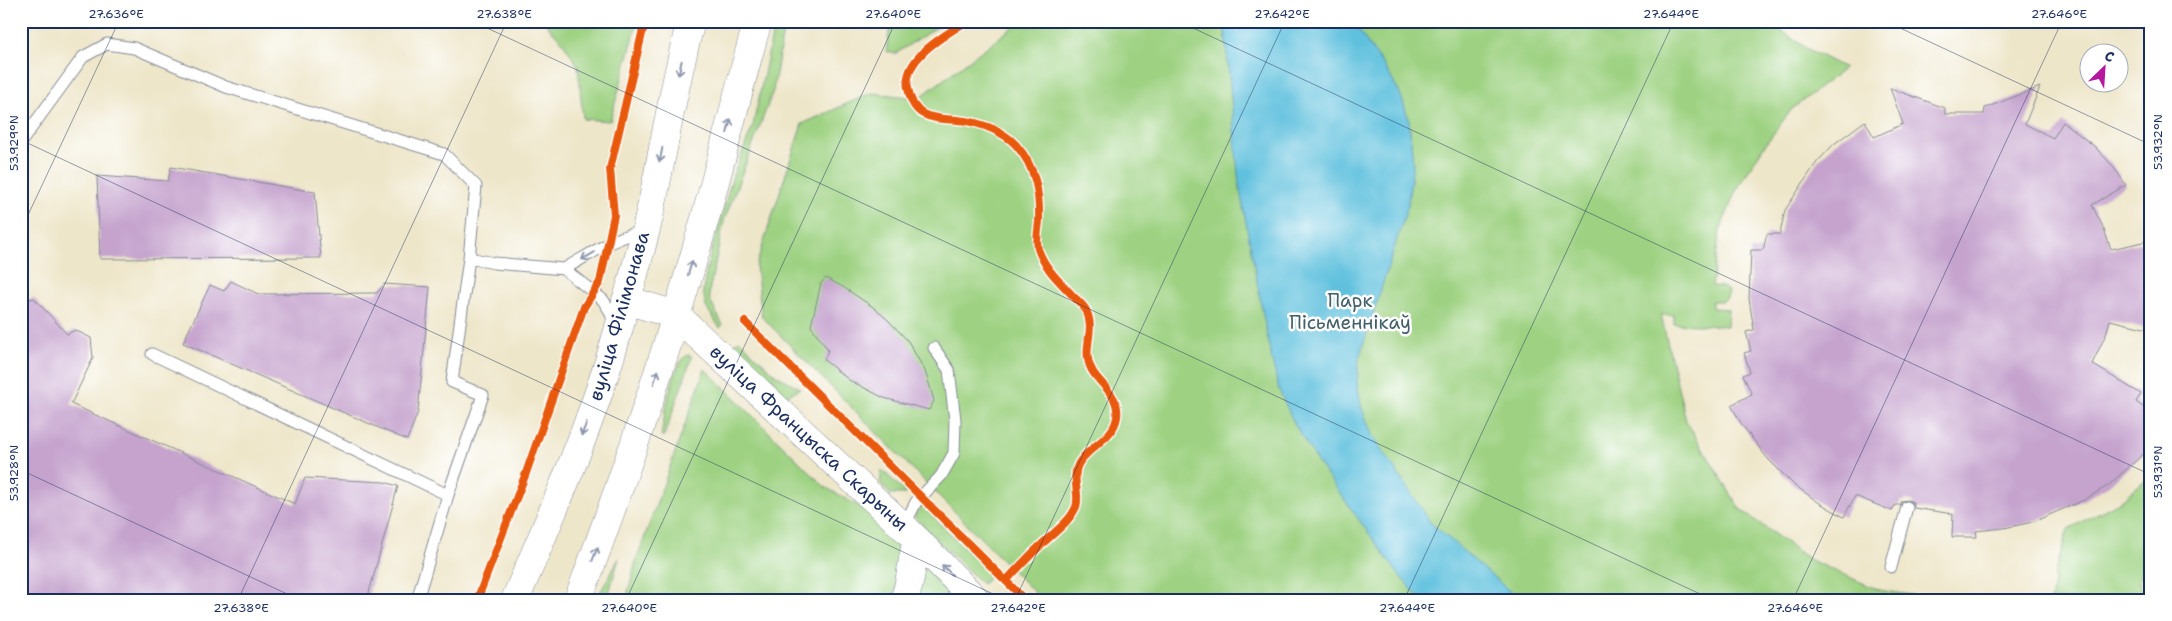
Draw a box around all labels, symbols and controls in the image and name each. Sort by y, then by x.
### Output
text: 27.636°E [88,6,144,22]
text: 27.638°E [476,6,532,22]
text: 27.640°E [865,6,921,22]
text: 27.642°E [1254,6,1310,22]
text: 27.644°E [1643,6,1699,22]
text: 27.646°E [2031,6,2087,22]
north arrow [2080,42,2130,92]
text: С [2102,46,2117,66]
one-way arrow [675,59,684,75]
text: 53.932°N [2150,114,2166,170]
text: 53.929°N [6,115,22,171]
one-way arrow [725,118,735,134]
one-way arrow [656,146,666,162]
street label: вуліца Філімонава [583,228,655,404]
one-way arrow [580,251,595,261]
one-way arrow [686,261,696,277]
park label: Парк Пісьменнікаў [1289,288,1411,335]
street label: вуліца Францыска Скарыны [704,339,914,537]
one-way arrow [652,370,662,386]
one-way arrow [579,421,588,436]
text: 53.928°N [6,445,22,501]
text: 53.931°N [2150,446,2166,498]
one-way arrow [591,547,600,562]
one-way arrow [940,564,953,576]
text: 27.638°E [213,600,269,616]
text: 27.640°E [601,600,657,616]
text: 27.642°E [990,600,1046,616]
text: 27.644°E [1379,600,1435,616]
text: 27.646°E [1767,600,1823,616]

